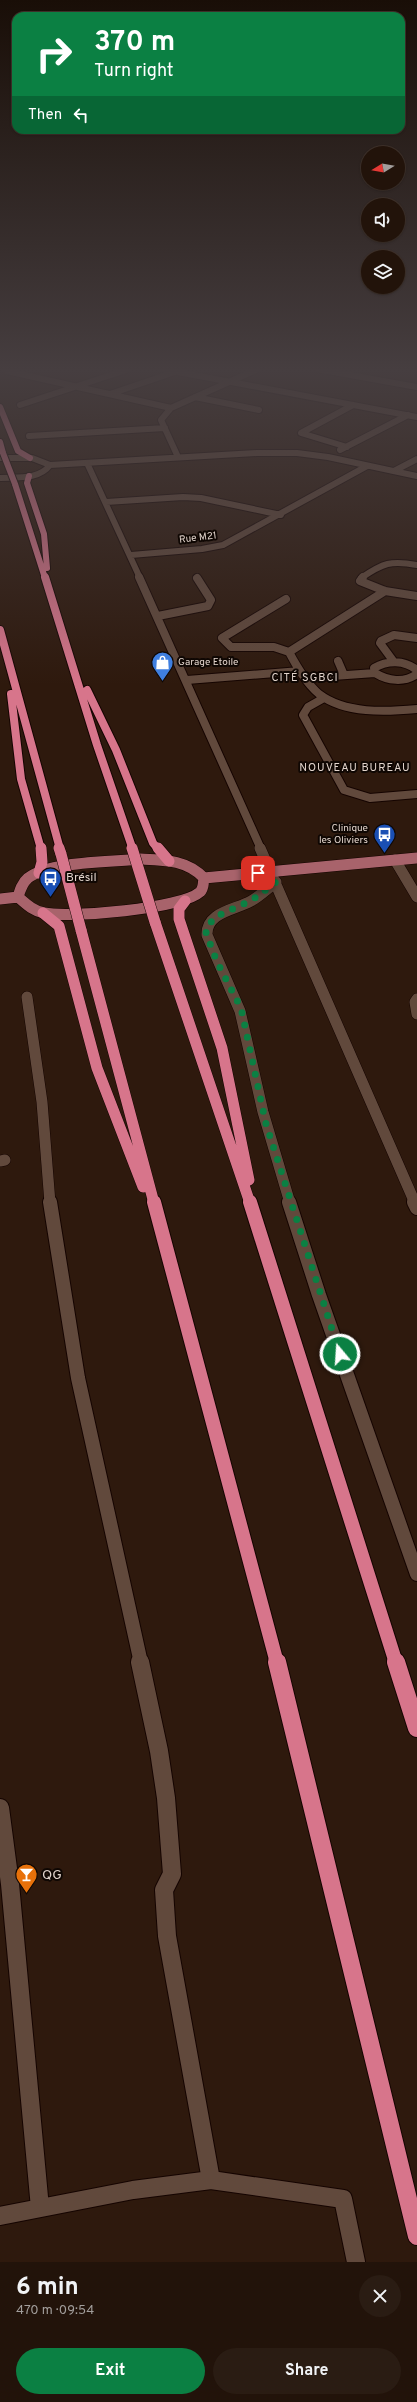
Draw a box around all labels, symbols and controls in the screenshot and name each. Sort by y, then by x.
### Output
text: 370 m [94,25,175,61]
icon: right [28,28,80,80]
text: Turn right [94,60,174,83]
icon: left [70,104,92,126]
text: Then [28,106,62,125]
north arrow [361,146,405,190]
map controls [361,146,405,294]
button: sound [361,198,405,242]
button: layers [361,250,405,294]
street label: Rue M21 [178,529,218,547]
shop icon: Garage Etoile [150,649,176,682]
place label: Garage Etoile [178,656,238,669]
district label: CITÉ SGBCI [271,670,339,685]
district label: NOUVEAU BUREAU [299,761,411,775]
bus stop icon: Clinique les Oliviers [371,821,397,854]
place label: Clinique les Oliviers [319,822,368,847]
pin [241,856,275,890]
icon: arrive [247,862,269,884]
bus stop icon: Brésil [38,865,64,898]
place label: Brésil [66,870,97,886]
position arrow [319,1333,361,1375]
bar icon: QG [14,1862,40,1895]
place label: QG [42,1867,62,1884]
text: 6 min [16,2273,79,2303]
button: close [359,2275,401,2317]
text: 470 m · 09:54 [16,2303,94,2319]
button: Exit [16,2348,205,2394]
button: Share [213,2348,401,2394]

